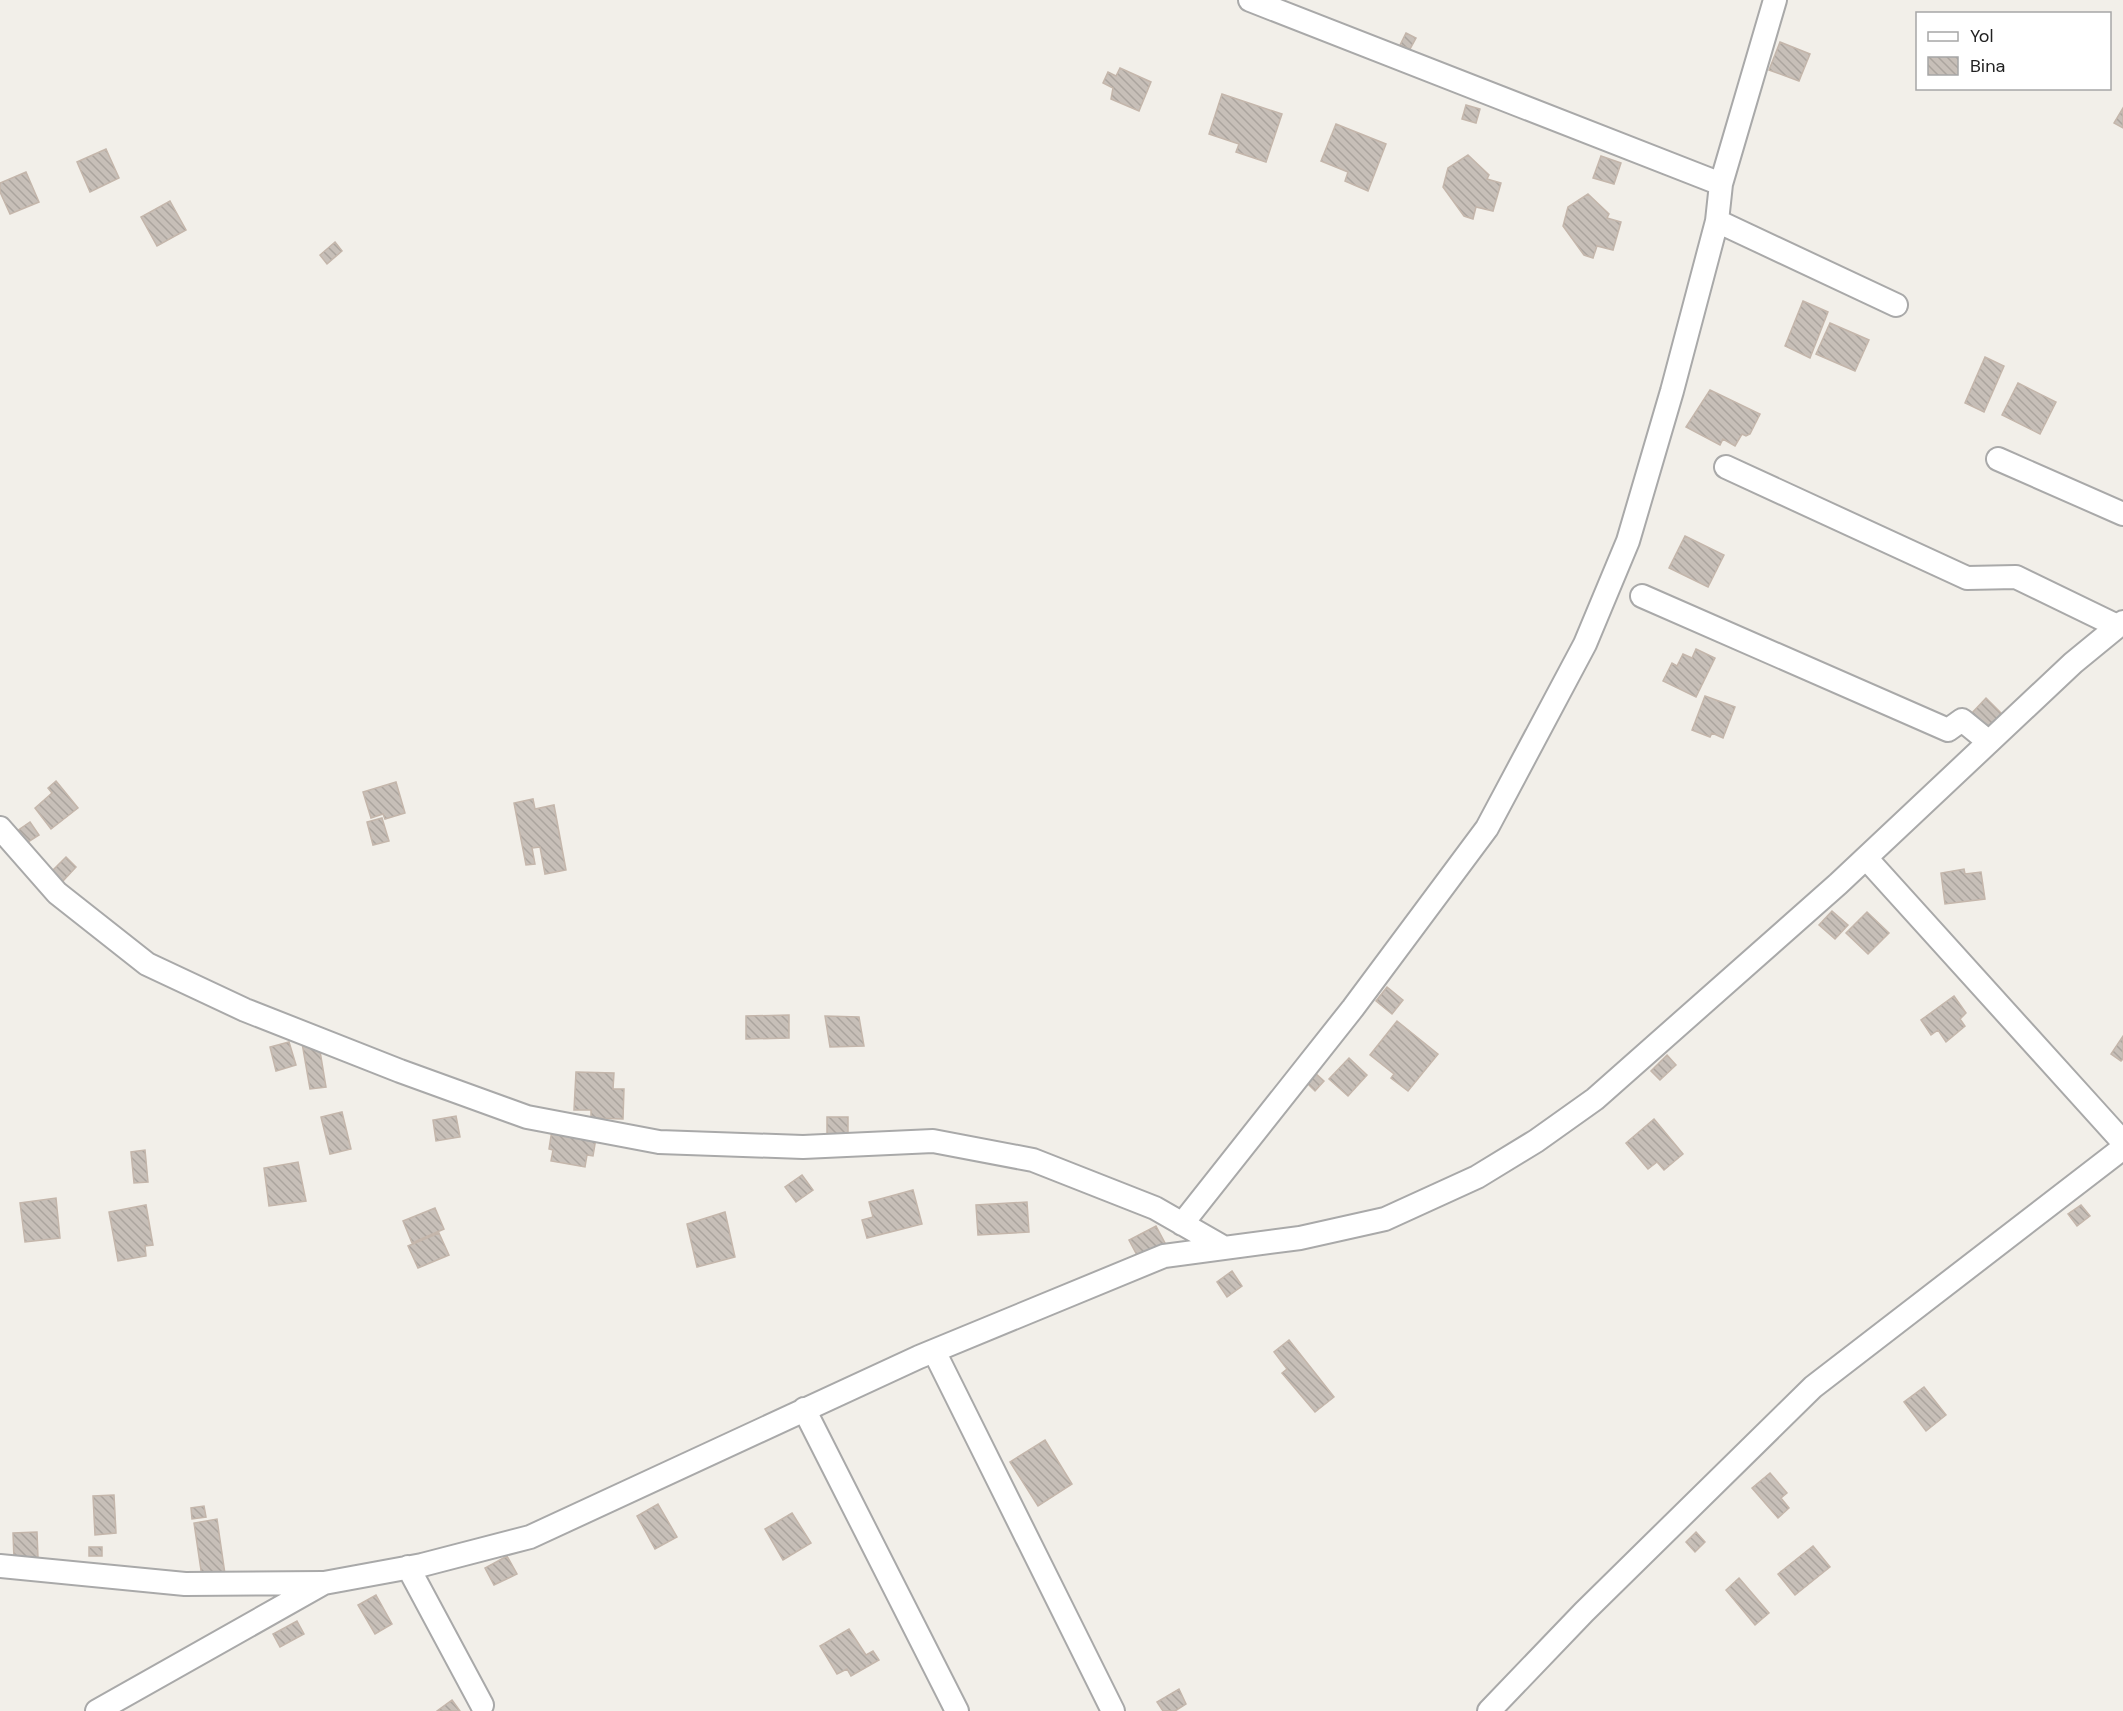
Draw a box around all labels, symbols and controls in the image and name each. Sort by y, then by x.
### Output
legend [1916,12,2111,90]
text: Yol [1970,24,1994,48]
text: Bina [1970,54,2005,78]

